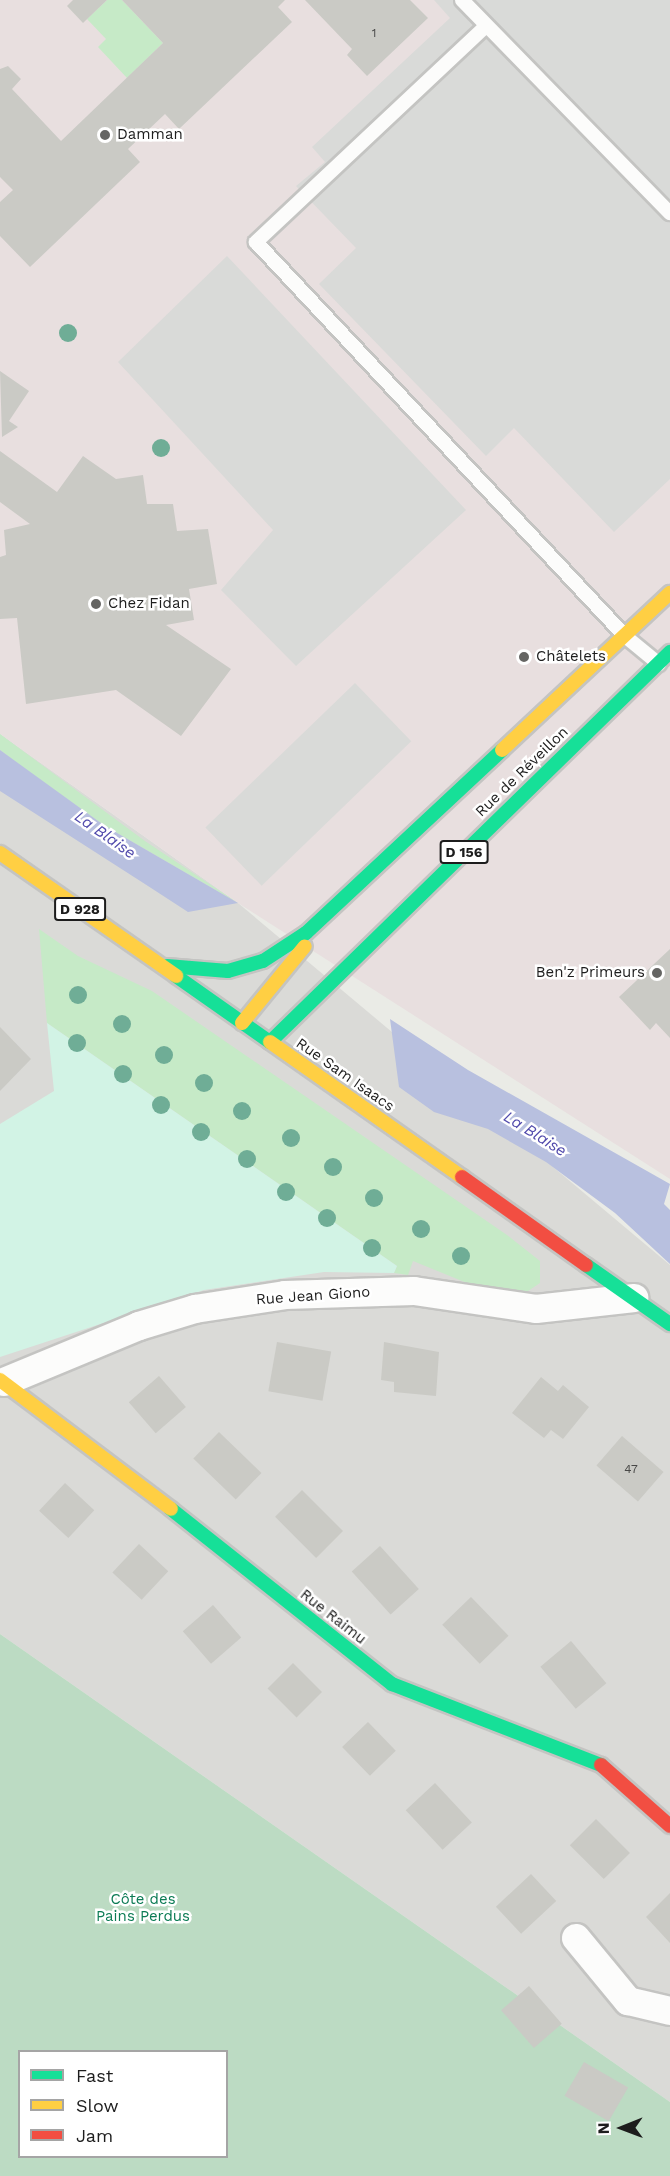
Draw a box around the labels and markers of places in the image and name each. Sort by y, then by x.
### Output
place label: Damman [117,126,183,144]
marker: Damman [98,128,112,142]
place label: Chez Fidan [108,595,190,613]
marker: Chez Fidan [89,597,103,611]
place label: Châtelets [536,648,606,666]
marker: Châtelets [517,650,531,664]
place label: Ben'z Primeurs [536,964,645,982]
marker: Ben'z Primeurs [650,966,664,980]

